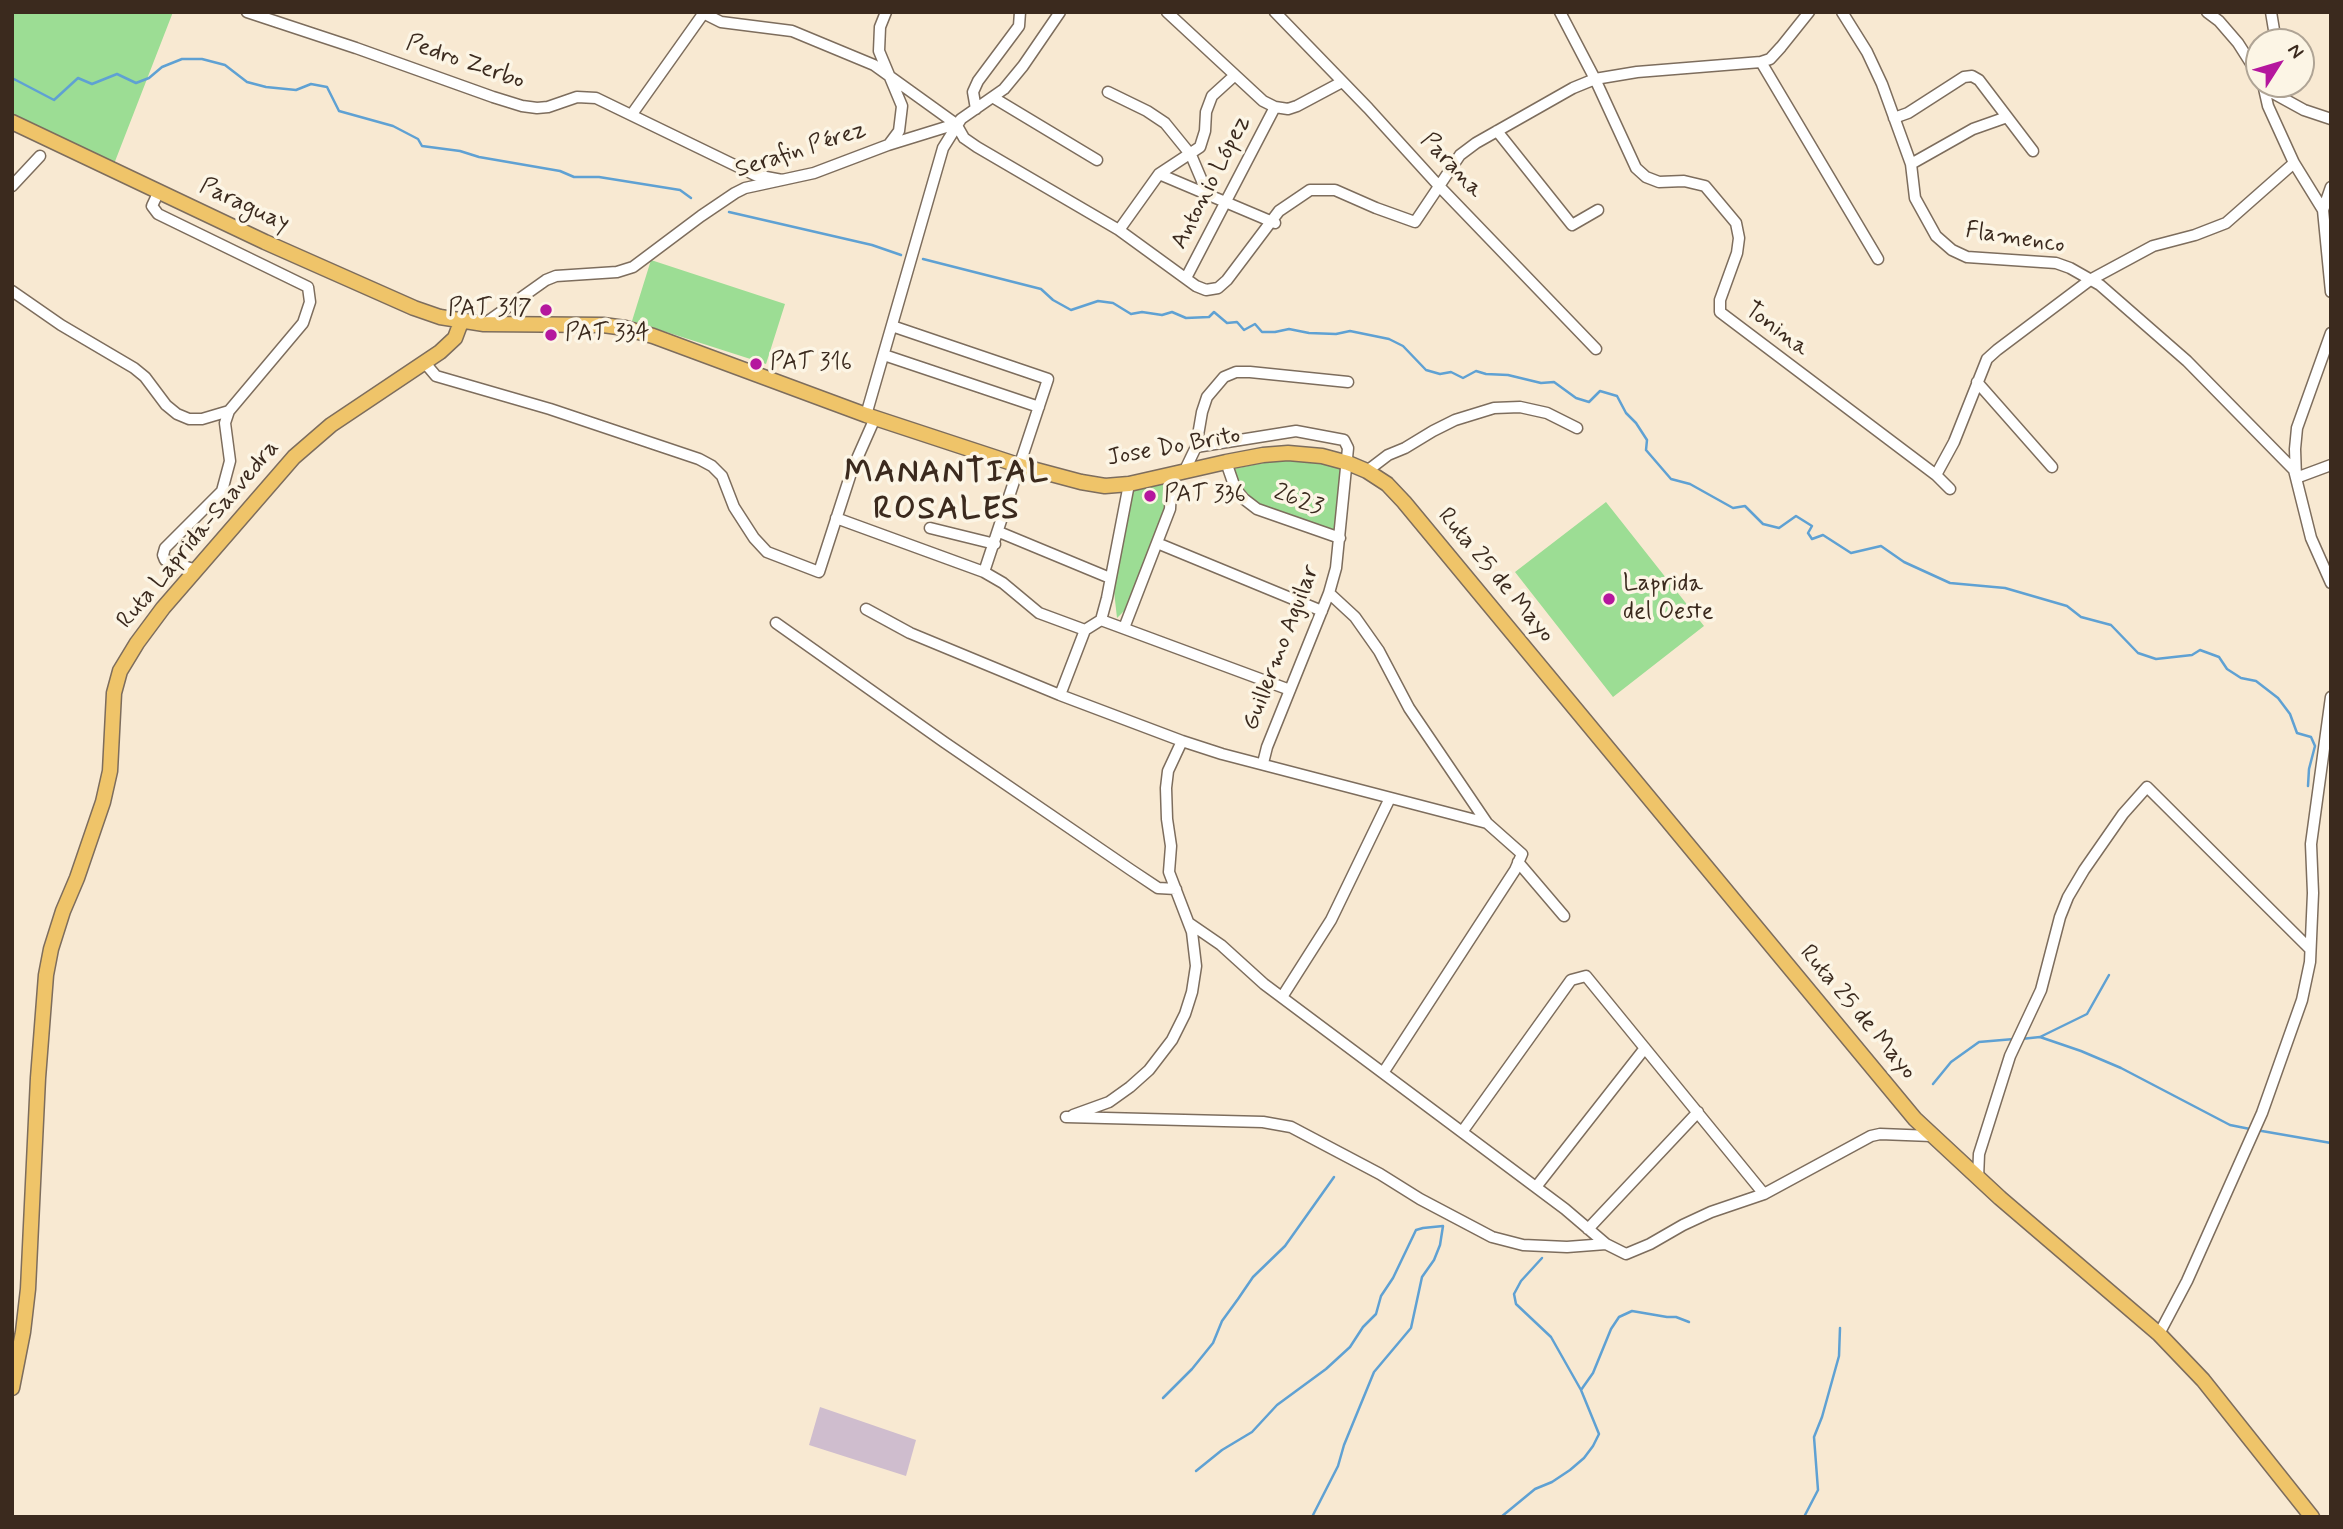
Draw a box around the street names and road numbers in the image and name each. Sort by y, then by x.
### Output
street label: Pedro Zerbo [402,29,528,97]
street label: Antonio López [1166,111,1258,255]
street label: Serafin Pérez [732,116,870,186]
street label: Parana [1413,127,1489,205]
street label: Paraguay [195,173,293,239]
street label: Flamenco [1963,217,2067,261]
street label: Tonina [1738,296,1814,364]
street label: Jose Do Brito [1105,422,1243,474]
street label: Ruta Laprida-Saavedra [112,435,286,635]
street label: 2623 [1269,479,1327,523]
street label: Ruta 25 de Mayo [1430,503,1560,649]
street label: Guillermo Aguilar [1237,561,1327,735]
street label: Ruta 25 de Mayo [1792,940,1922,1086]

